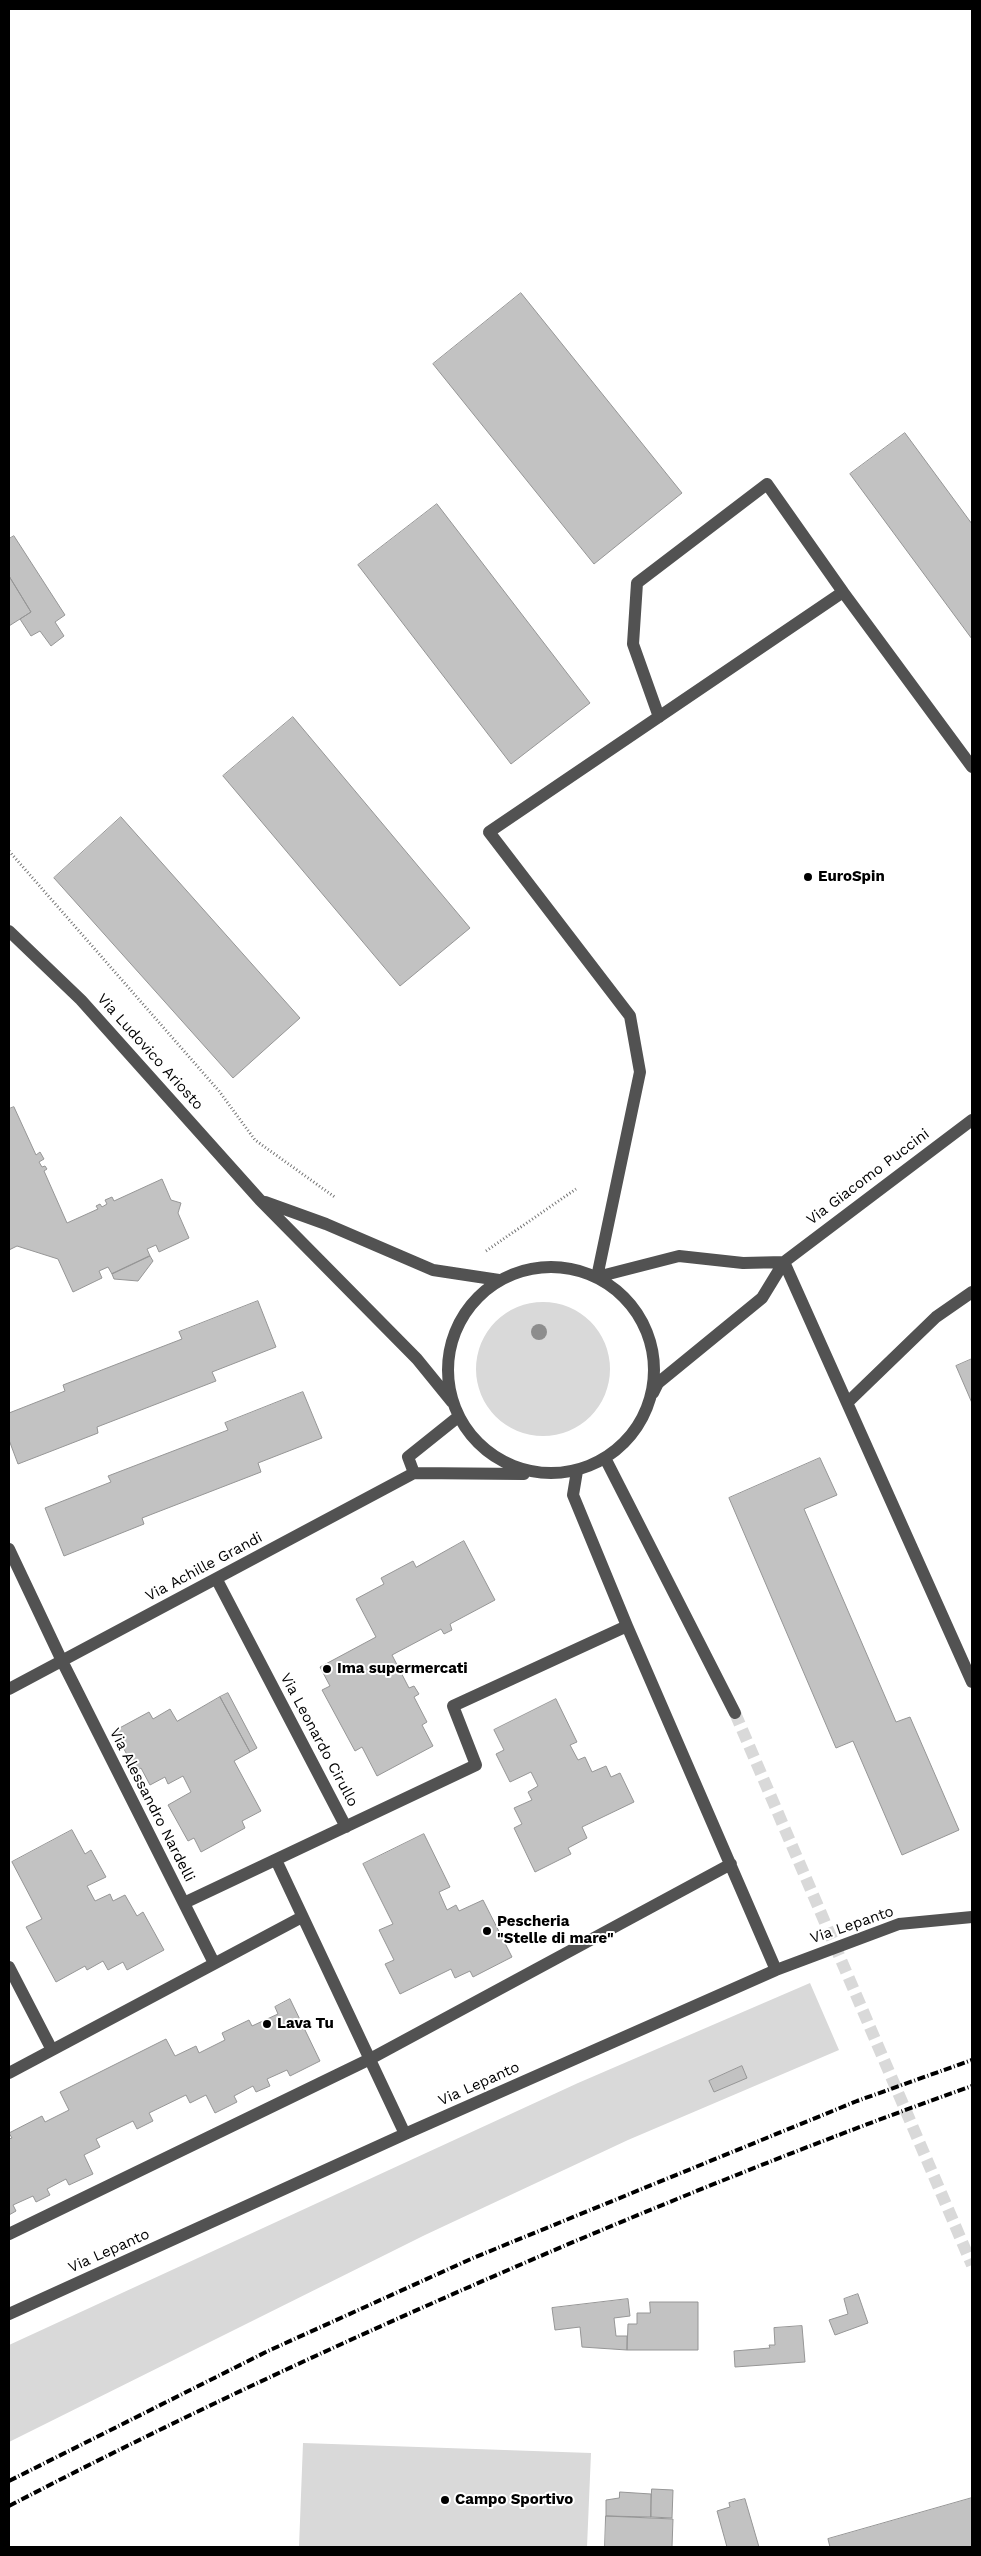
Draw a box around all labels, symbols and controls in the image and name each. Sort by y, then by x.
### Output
place label: EuroSpin [818,868,885,886]
marker: EuroSpin [802,871,814,883]
street label: Via Ludovico Ariosto [93,990,207,1114]
street label: Via Giacomo Puccini [803,1125,933,1229]
street label: Via Achille Grandi [143,1529,265,1605]
place label: Ima supermercati [337,1660,468,1678]
marker: Ima supermercati [321,1663,333,1675]
street label: Via Leonardo Cirullo [276,1670,362,1810]
street label: Via Alessandro Nardelli [105,1725,199,1885]
street label: Via Lepanto [808,1902,896,1948]
place label: Pescheria "Stelle di mare" [497,1913,614,1948]
marker: Pescheria "Stelle di mare" [481,1925,493,1937]
place label: Lava Tu [277,2015,334,2033]
marker: Lava Tu [261,2018,273,2030]
street label: Via Lepanto [436,2058,522,2110]
street label: Via Lepanto [66,2225,152,2277]
place label: Campo Sportivo [455,2491,573,2509]
marker: Campo Sportivo [439,2494,451,2506]

